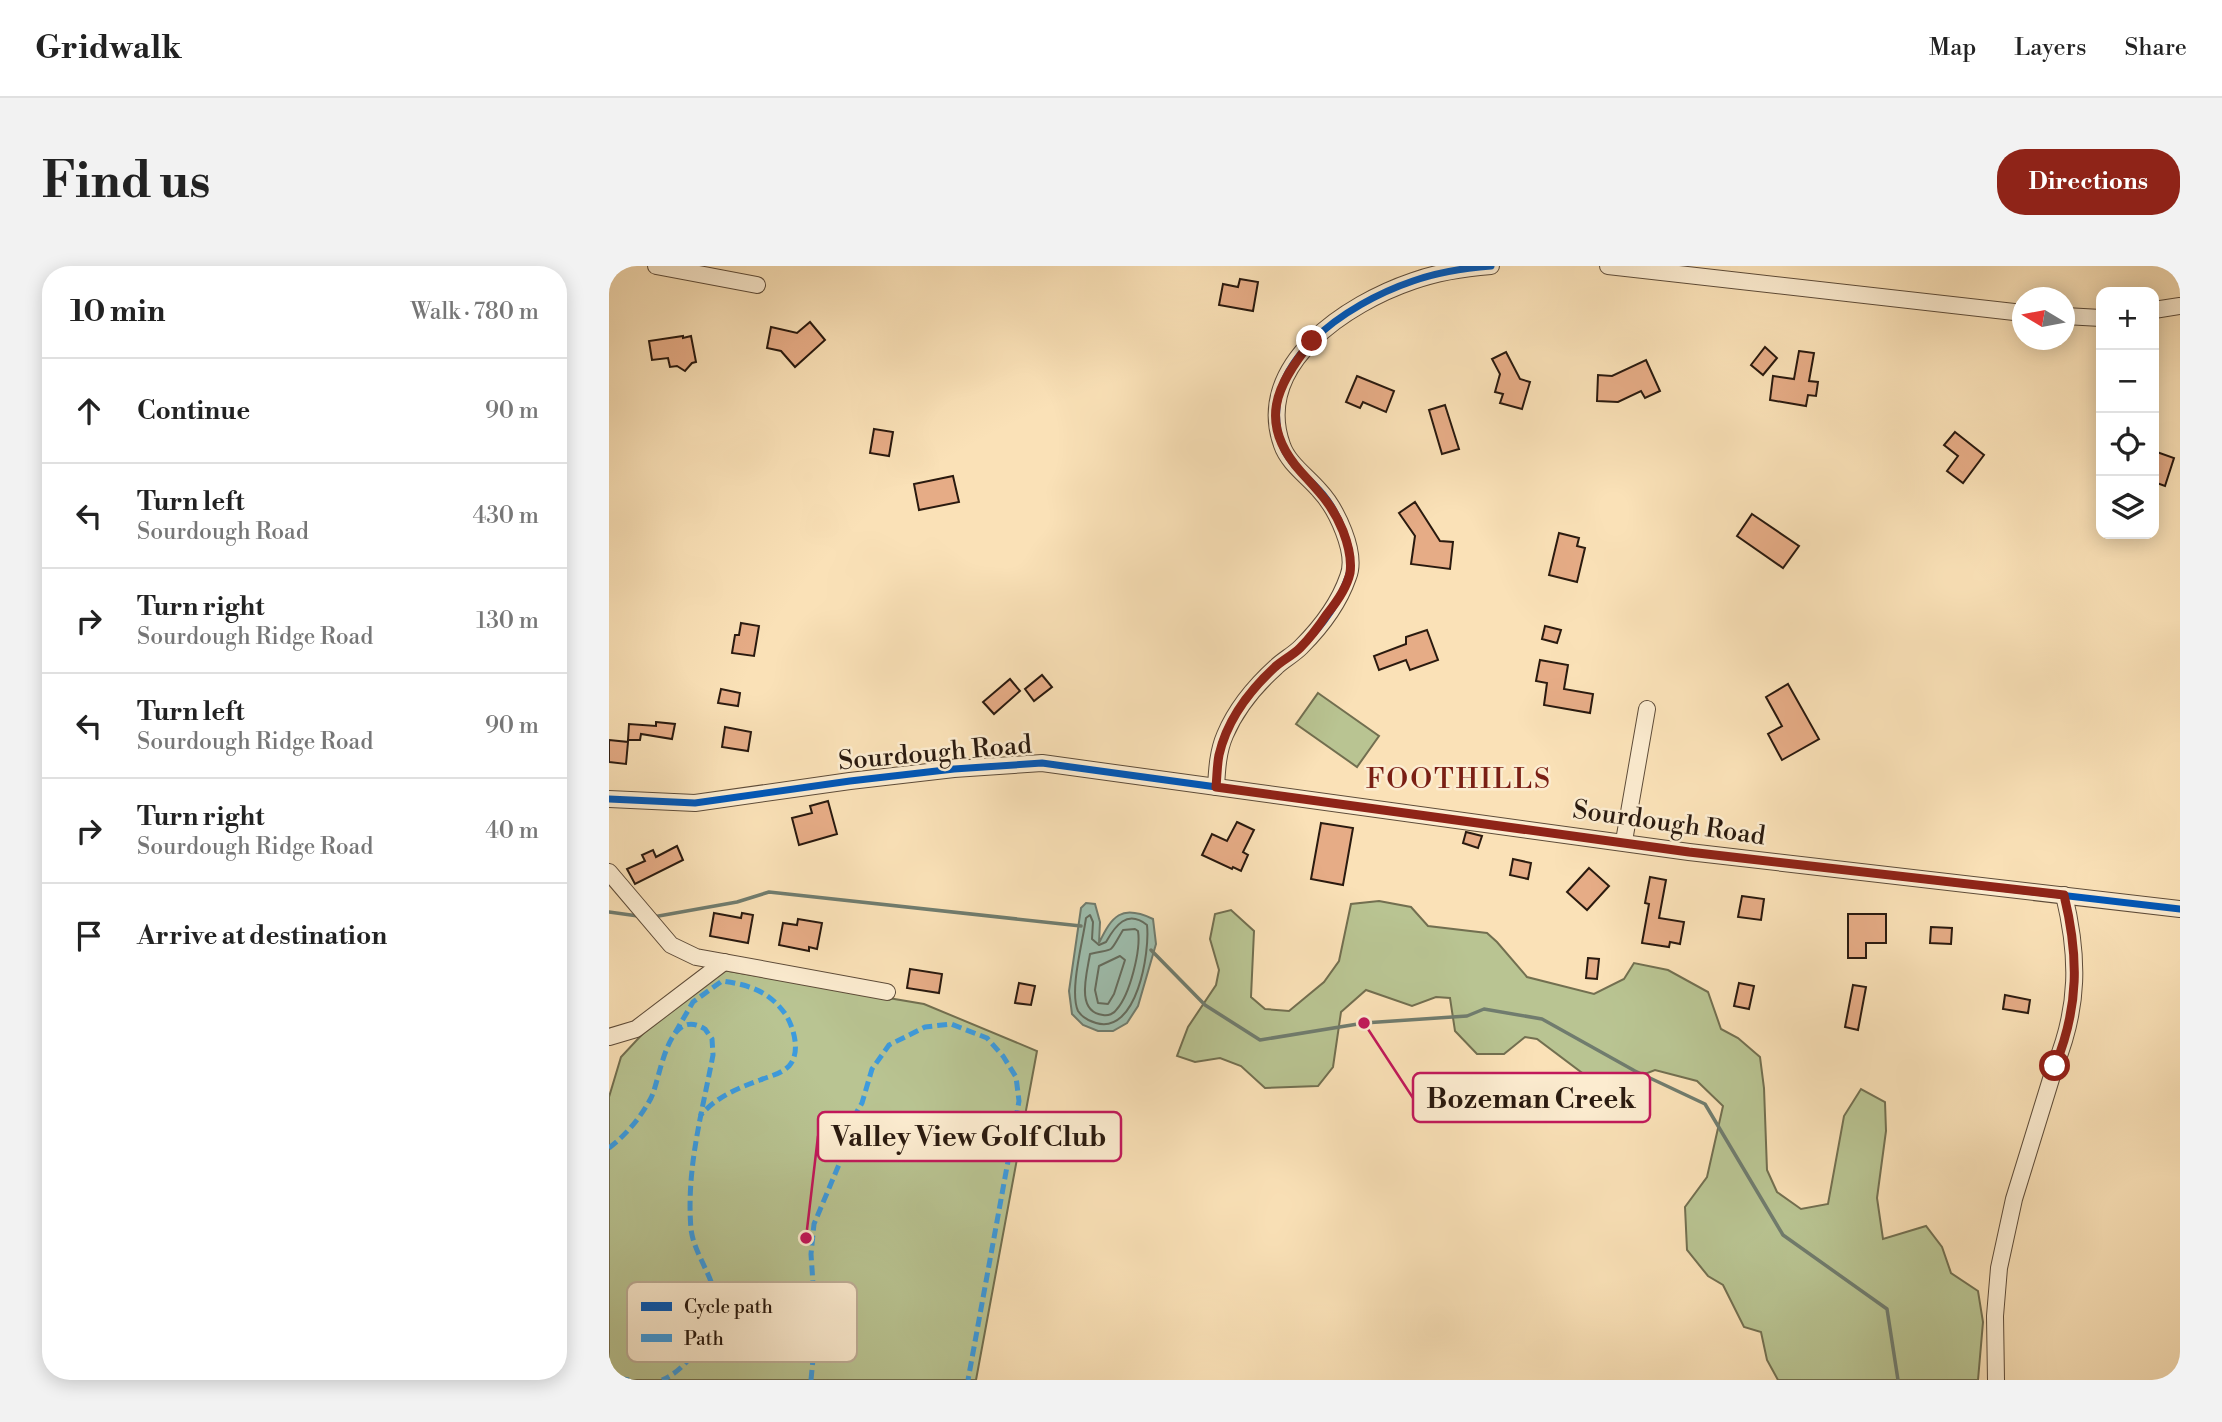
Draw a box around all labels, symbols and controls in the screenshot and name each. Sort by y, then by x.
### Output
text: Gridwalk [35,28,182,69]
text: Map [1929,33,1976,63]
text: Layers [2014,33,2086,63]
text: Share [2124,33,2187,63]
button: Directions [1997,149,2180,215]
text: Find us [42,152,211,213]
north arrow [2012,287,2075,350]
map controls [2096,287,2159,539]
button: + [2096,287,2159,350]
text: 10 min [70,293,165,331]
text: Walk · 780 m [410,298,539,326]
route end [1296,325,1327,356]
button: − [2096,350,2159,413]
icon: ahead [70,392,108,430]
text: Continue [137,395,250,427]
text: 90 m [485,397,539,425]
button: locate [2096,413,2159,476]
button: layers [2096,476,2159,539]
text: Turn left [137,486,245,518]
icon: left [70,497,108,535]
text: 430 m [472,502,539,530]
text: Sourdough Road [137,518,309,546]
text: Turn right [137,591,265,623]
icon: right [70,602,108,640]
text: 130 m [476,607,539,635]
text: Sourdough Ridge Road [137,623,373,651]
text: Turn left [137,696,245,728]
icon: left [70,707,108,745]
text: 90 m [485,712,539,740]
text: Sourdough Ridge Road [137,728,373,756]
street label: Sourdough Road [837,729,1033,777]
district label: FOOTHILLS [1366,762,1552,797]
street label: Sourdough Road [1571,794,1768,852]
text: Turn right [137,801,265,833]
icon: right [70,812,108,850]
text: 40 m [485,817,539,845]
text: Sourdough Ridge Road [137,833,373,861]
icon: arrive [70,917,108,955]
text: Arrive at destination [137,920,387,952]
route start [2039,1050,2070,1081]
callout: Bozeman Creek [1413,1073,1650,1122]
text: Bozeman Creek [1426,1082,1636,1117]
callout: Valley View Golf Club [818,1112,1121,1161]
text: Valley View Golf Club [830,1120,1107,1155]
legend [627,1282,857,1362]
text: Cycle path [684,1295,773,1319]
text: Path [684,1327,724,1351]

